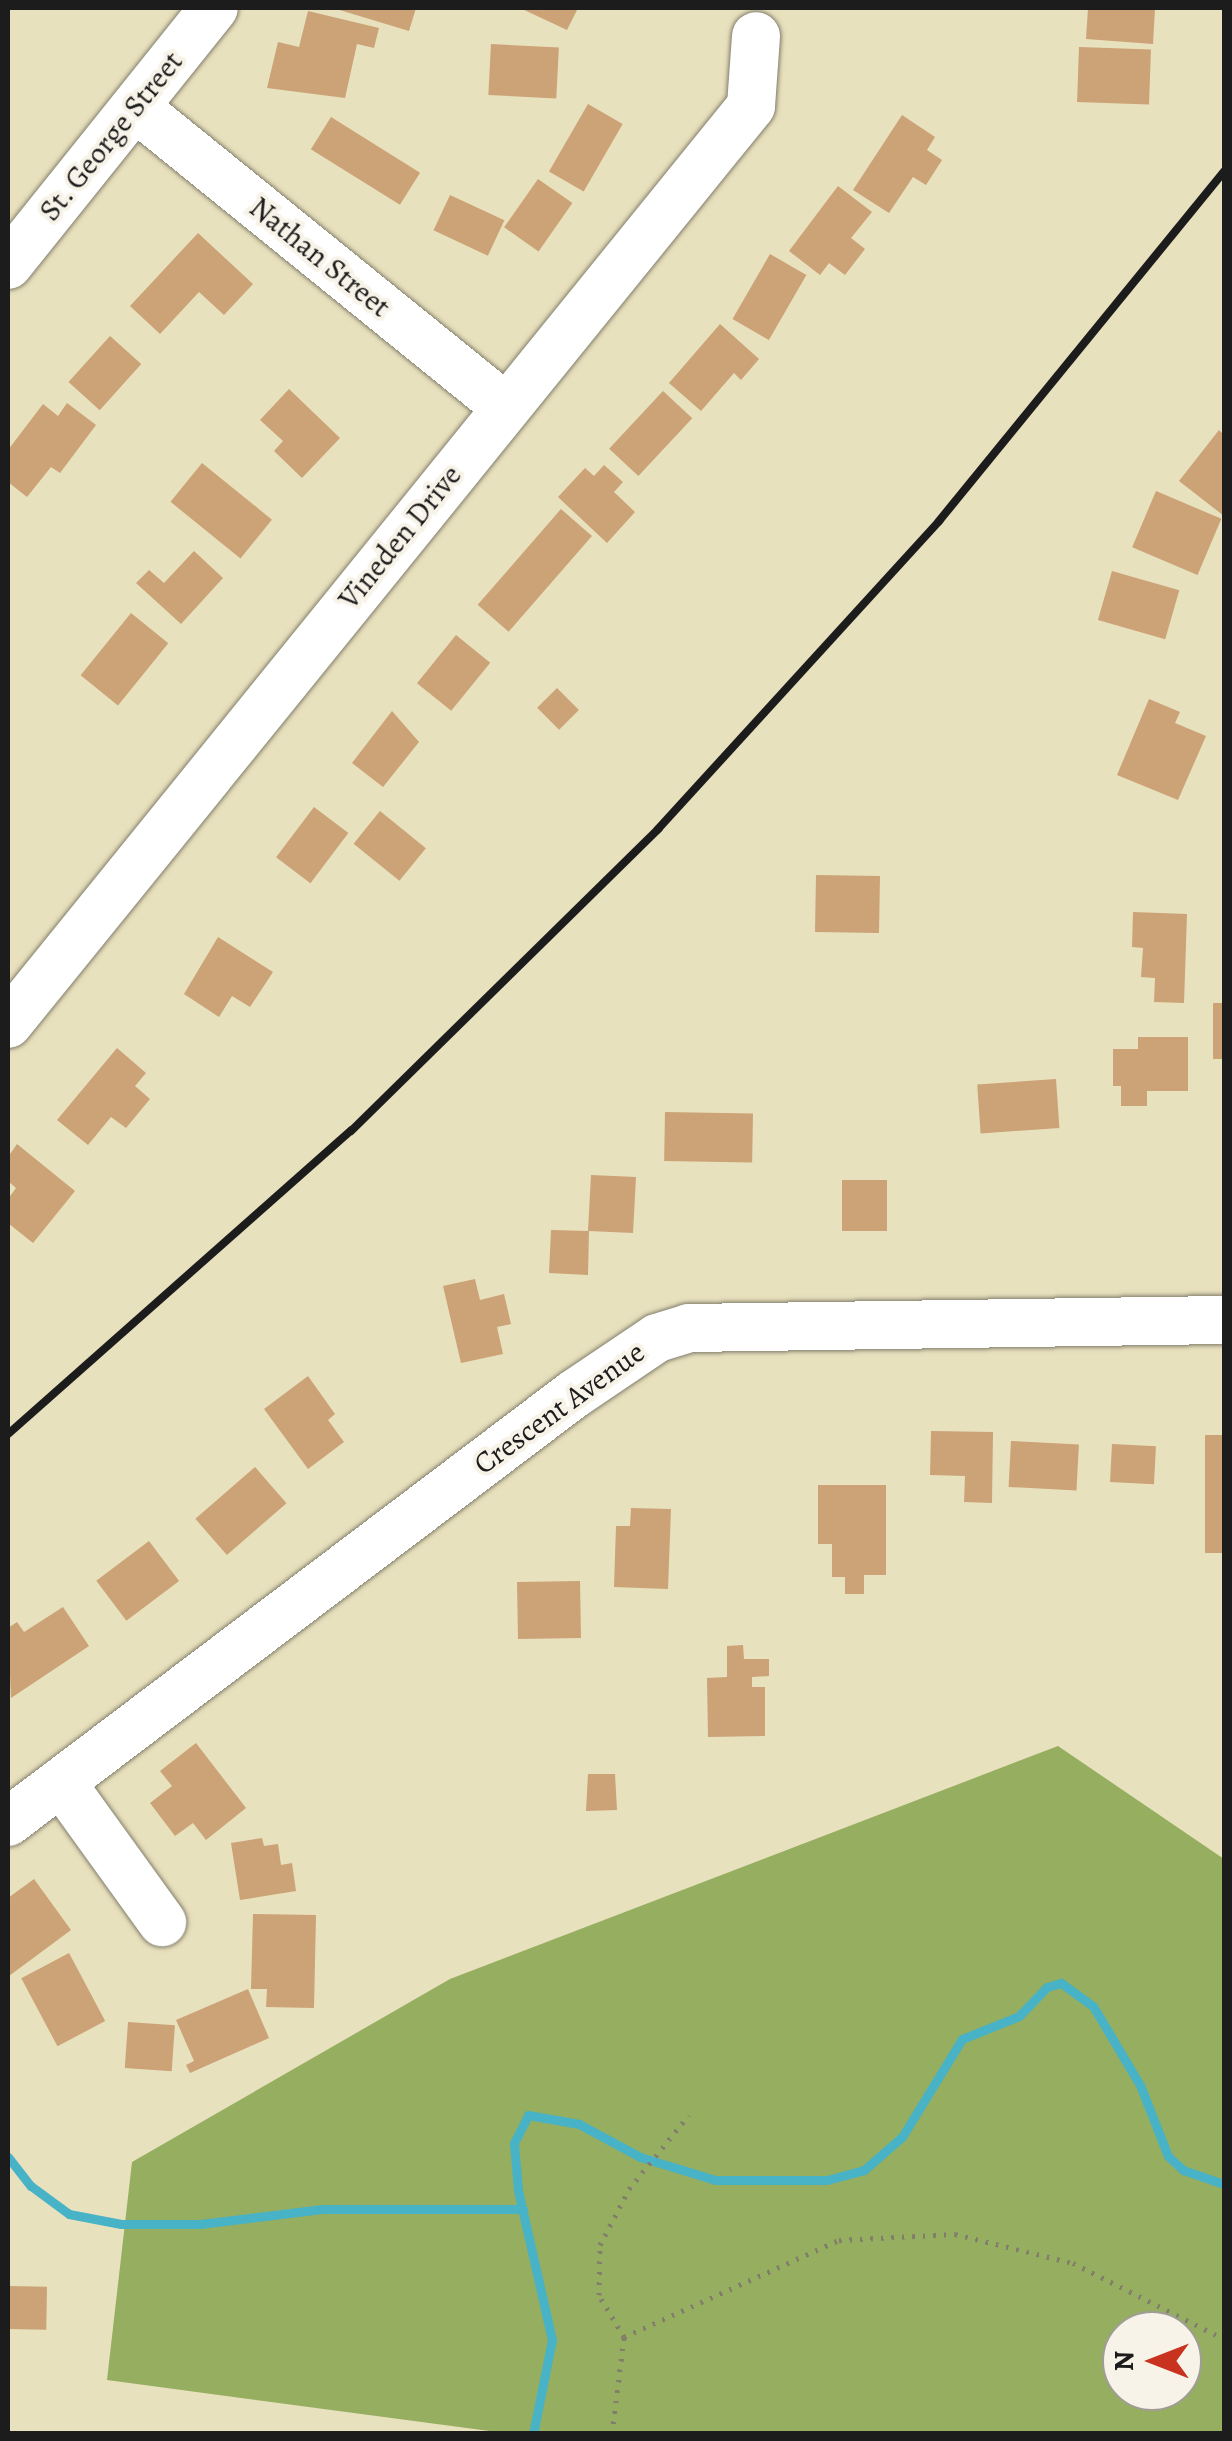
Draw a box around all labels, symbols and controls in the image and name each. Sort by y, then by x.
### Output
street label: St. George Street [31,44,191,228]
street label: Nathan Street [242,189,398,325]
street label: Vineden Drive [331,458,469,616]
street label: Crescent Avenue [467,1334,651,1482]
north arrow [1102,2311,1202,2411]
text: N [1105,2351,1143,2371]

